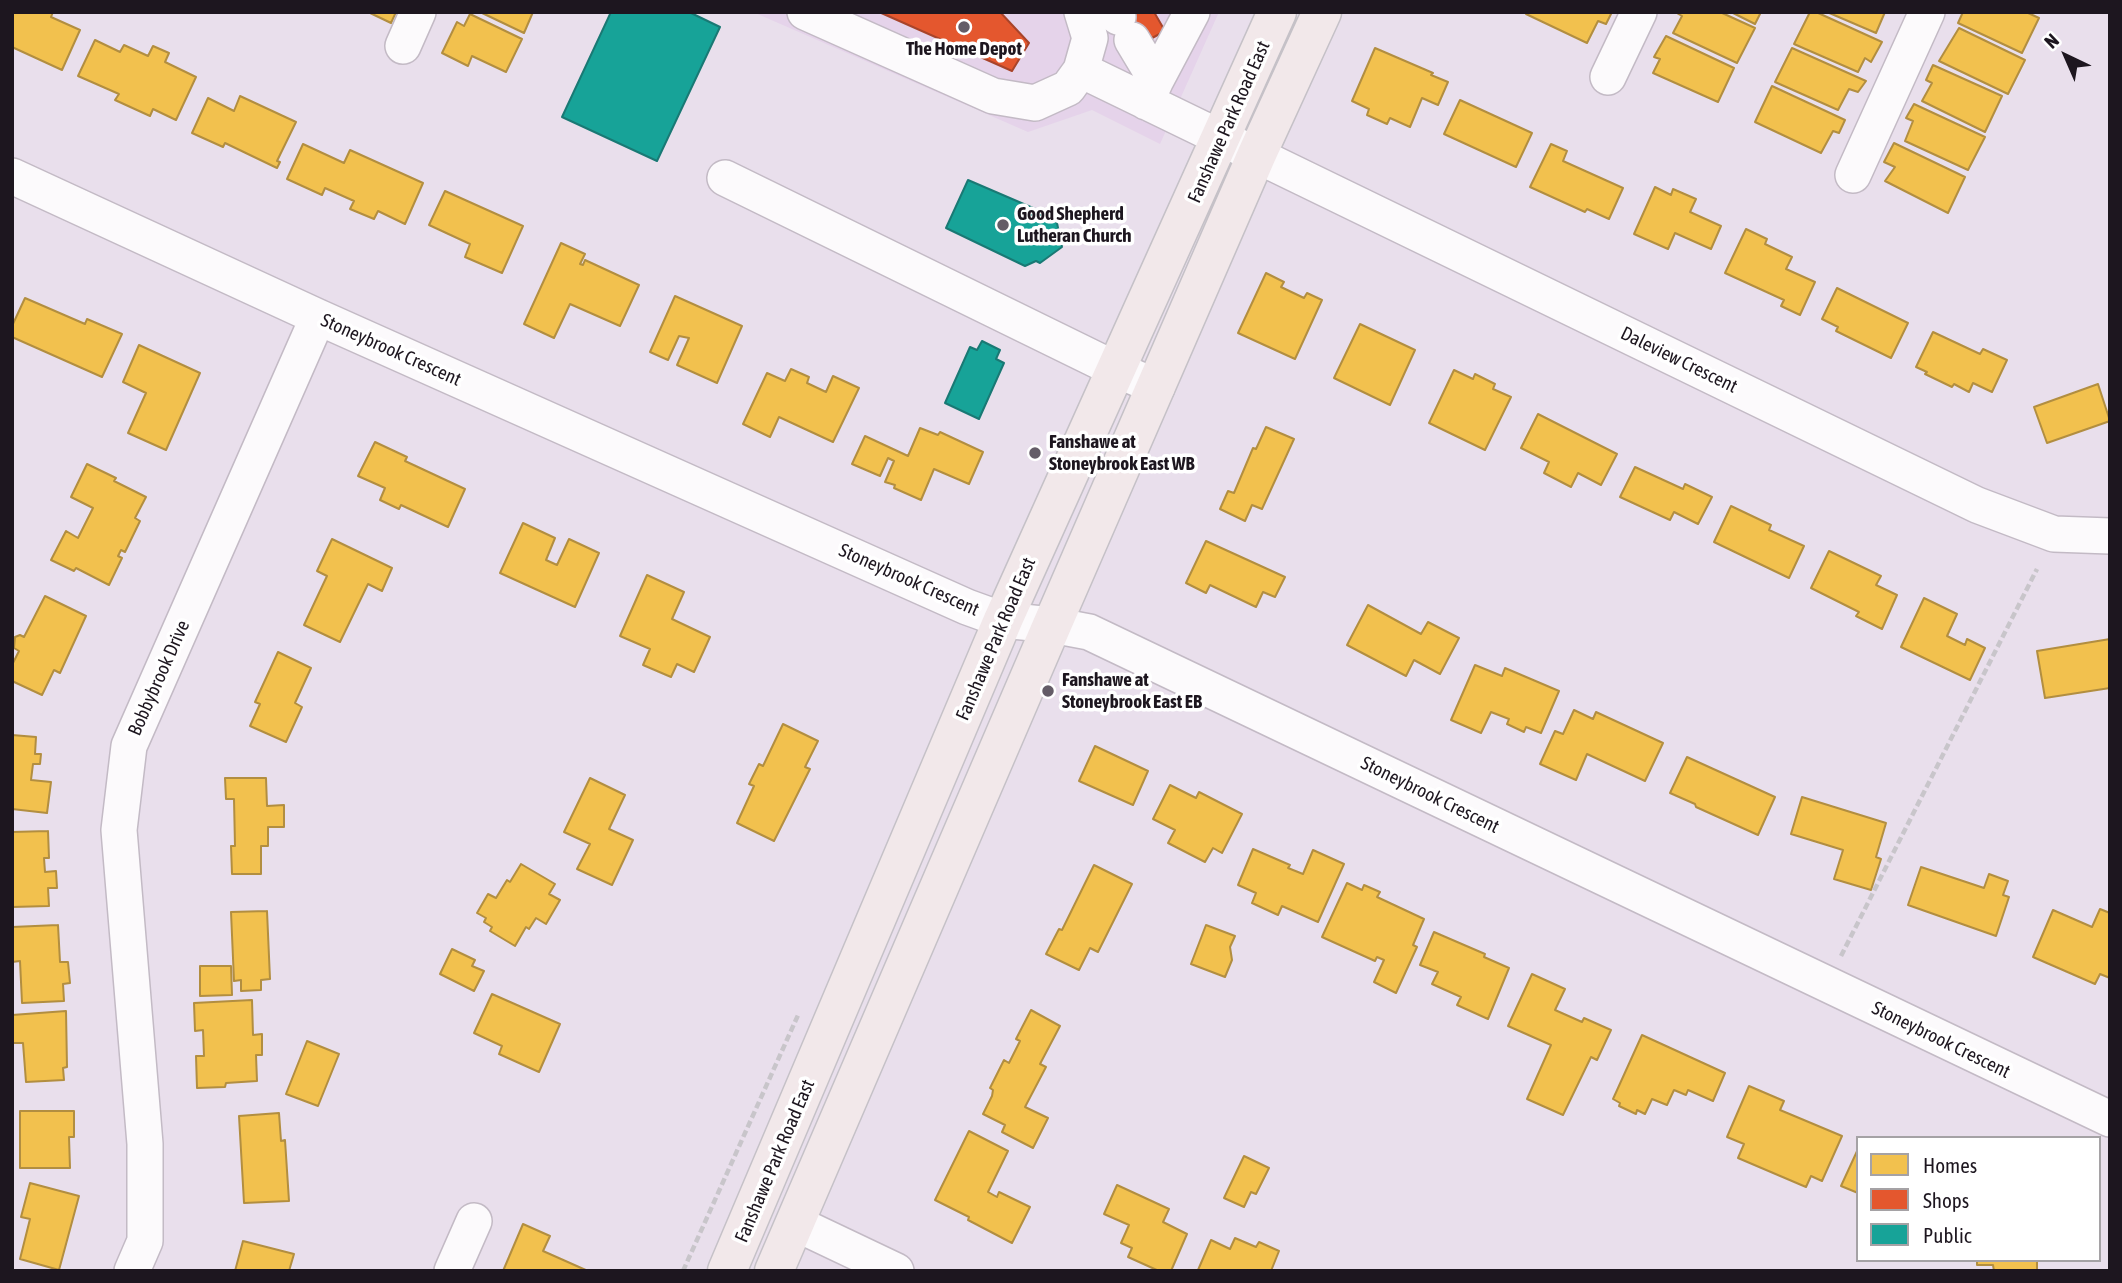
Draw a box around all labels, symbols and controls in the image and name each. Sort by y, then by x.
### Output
marker: The Home Depot [956,19,972,35]
north arrow [2031,21,2101,91]
text: N [2040,29,2063,53]
place label: The Home Depot [906,38,1022,60]
street label: Fanshawe Park Road East [1183,38,1275,206]
place label: Good Shepherd Lutheran Church [1017,203,1132,247]
marker: Good Shepherd Lutheran Church [995,217,1011,233]
street label: Stoneybrook Crescent [317,309,465,391]
street label: Daleview Crescent [1617,322,1741,398]
place label: Fanshawe at Stoneybrook East WB [1049,431,1195,475]
marker: Fanshawe at Stoneybrook East WB [1027,445,1043,461]
street label: Stoneybrook Crescent [835,539,983,621]
street label: Fanshawe Park Road East [951,554,1041,724]
street label: Bobbybrook Drive [123,617,195,739]
place label: Fanshawe at Stoneybrook East EB [1062,669,1202,713]
marker: Fanshawe at Stoneybrook East EB [1040,683,1056,699]
street label: Stoneybrook Crescent [1357,752,1503,838]
street label: Stoneybrook Crescent [1868,997,2014,1083]
street label: Fanshawe Park Road East [730,1076,820,1246]
legend [1856,1136,2101,1262]
text: Homes [1923,1153,1977,1177]
text: Shops [1923,1188,1969,1212]
text: Public [1923,1223,1972,1247]

